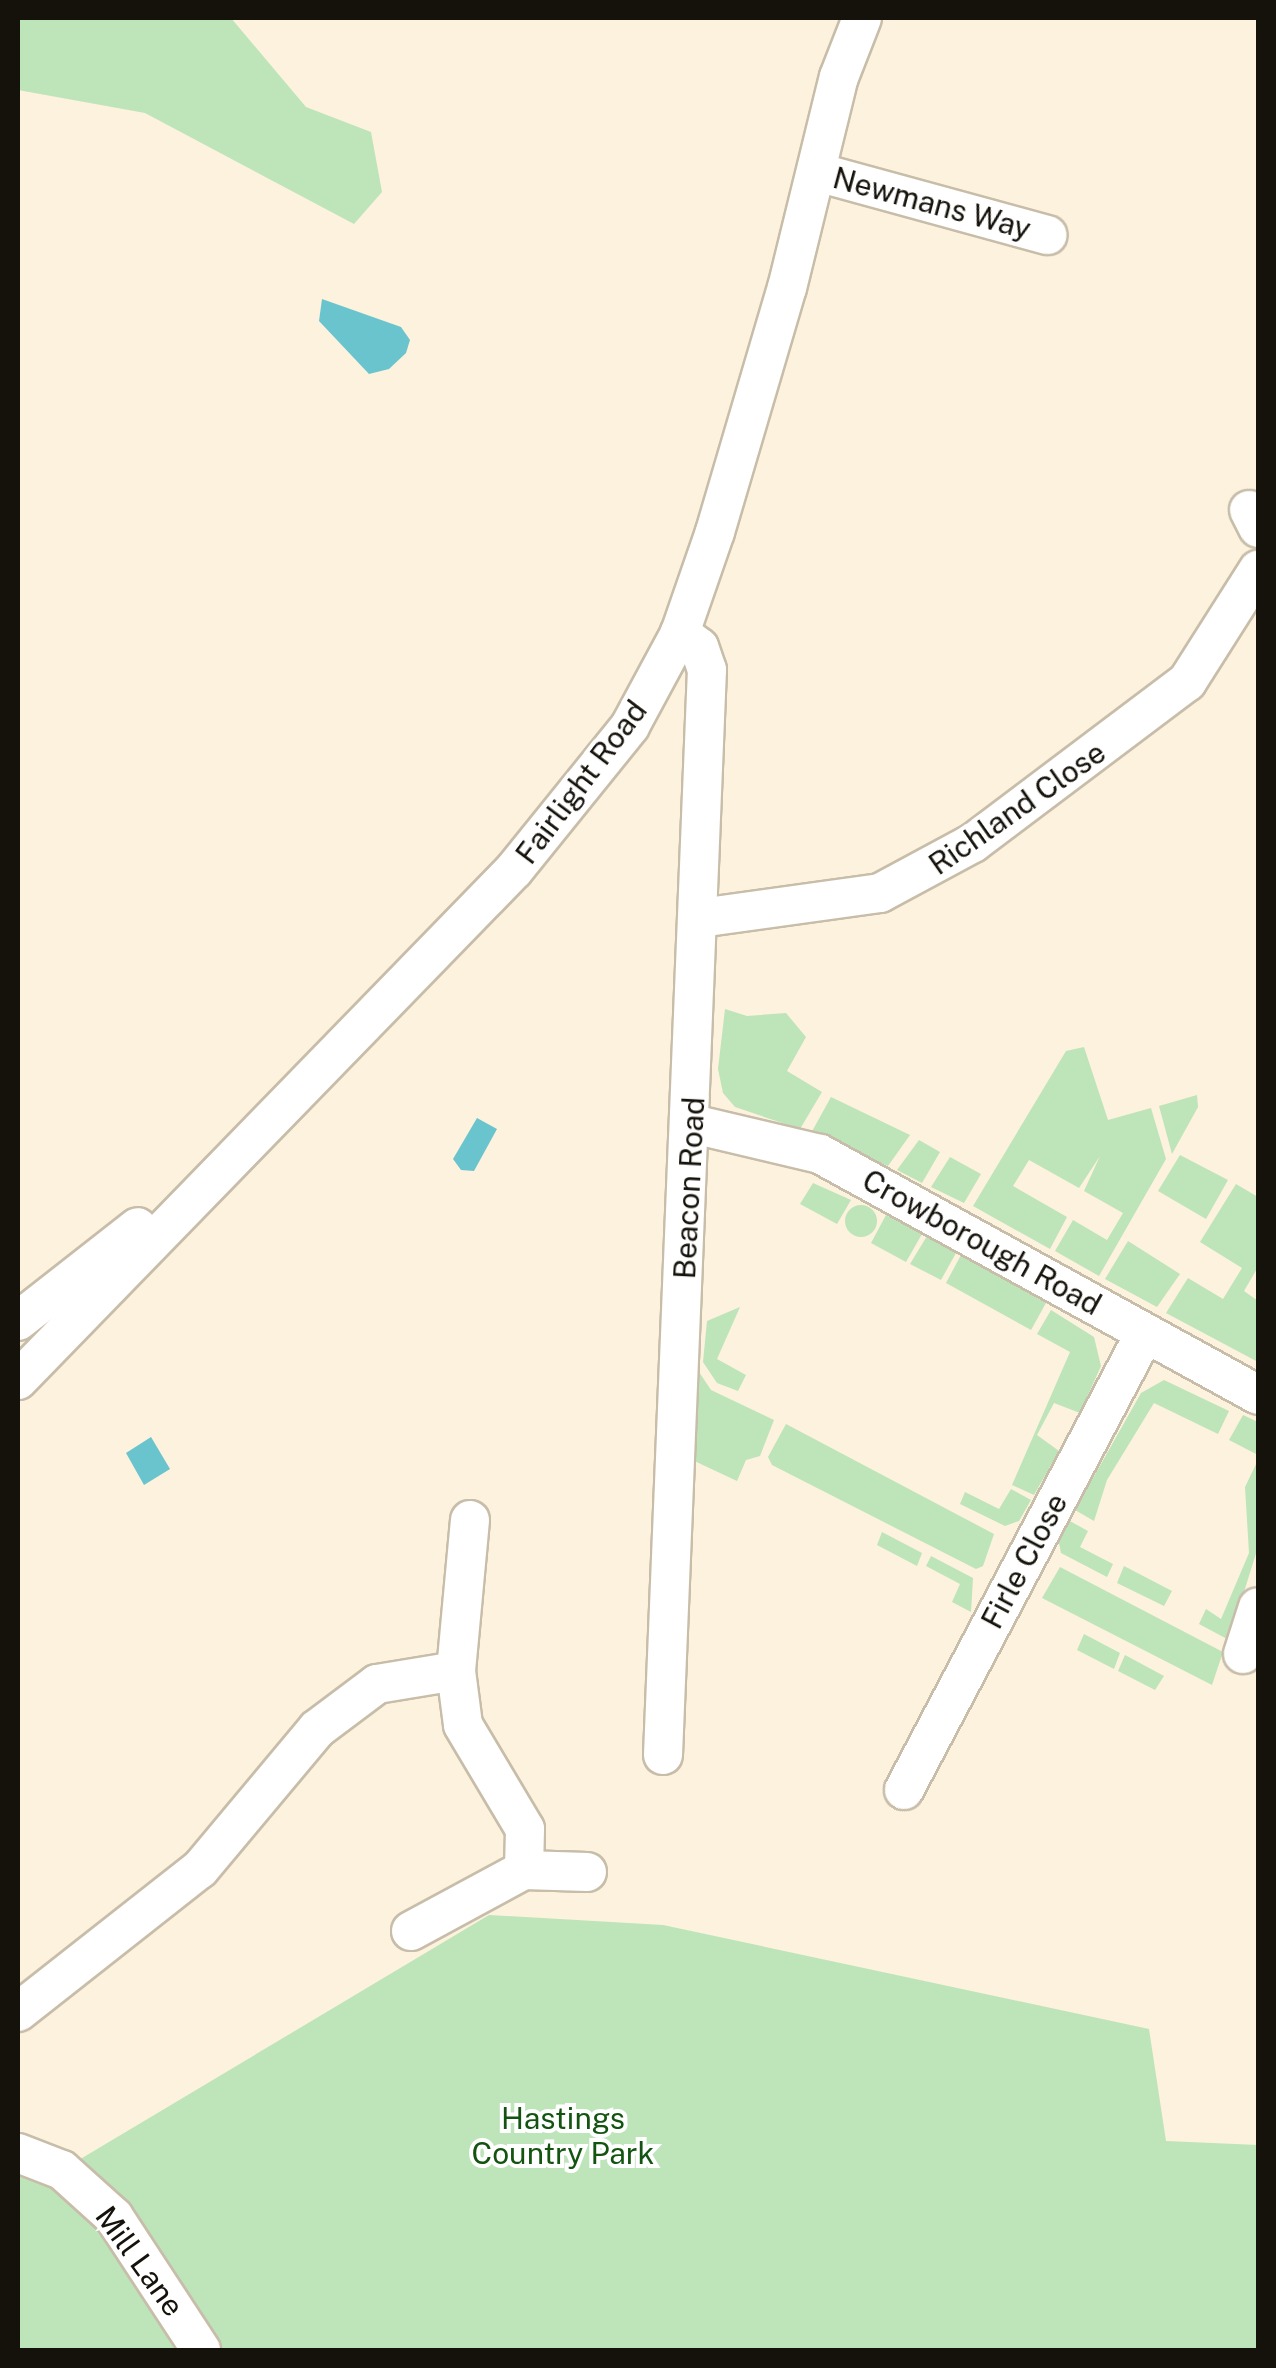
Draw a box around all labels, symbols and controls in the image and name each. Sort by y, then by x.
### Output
street label: Newmans Way [829,159,1035,247]
street label: Fairlight Road [508,693,654,871]
street label: Richland Close [922,734,1112,882]
street label: Beacon Road [666,1096,712,1280]
street label: Crowborough Road [856,1161,1108,1323]
street label: Firle Close [973,1487,1075,1635]
park label: Hastings Country Park [472,2100,654,2170]
street label: Mill Lane [88,2199,192,2323]

